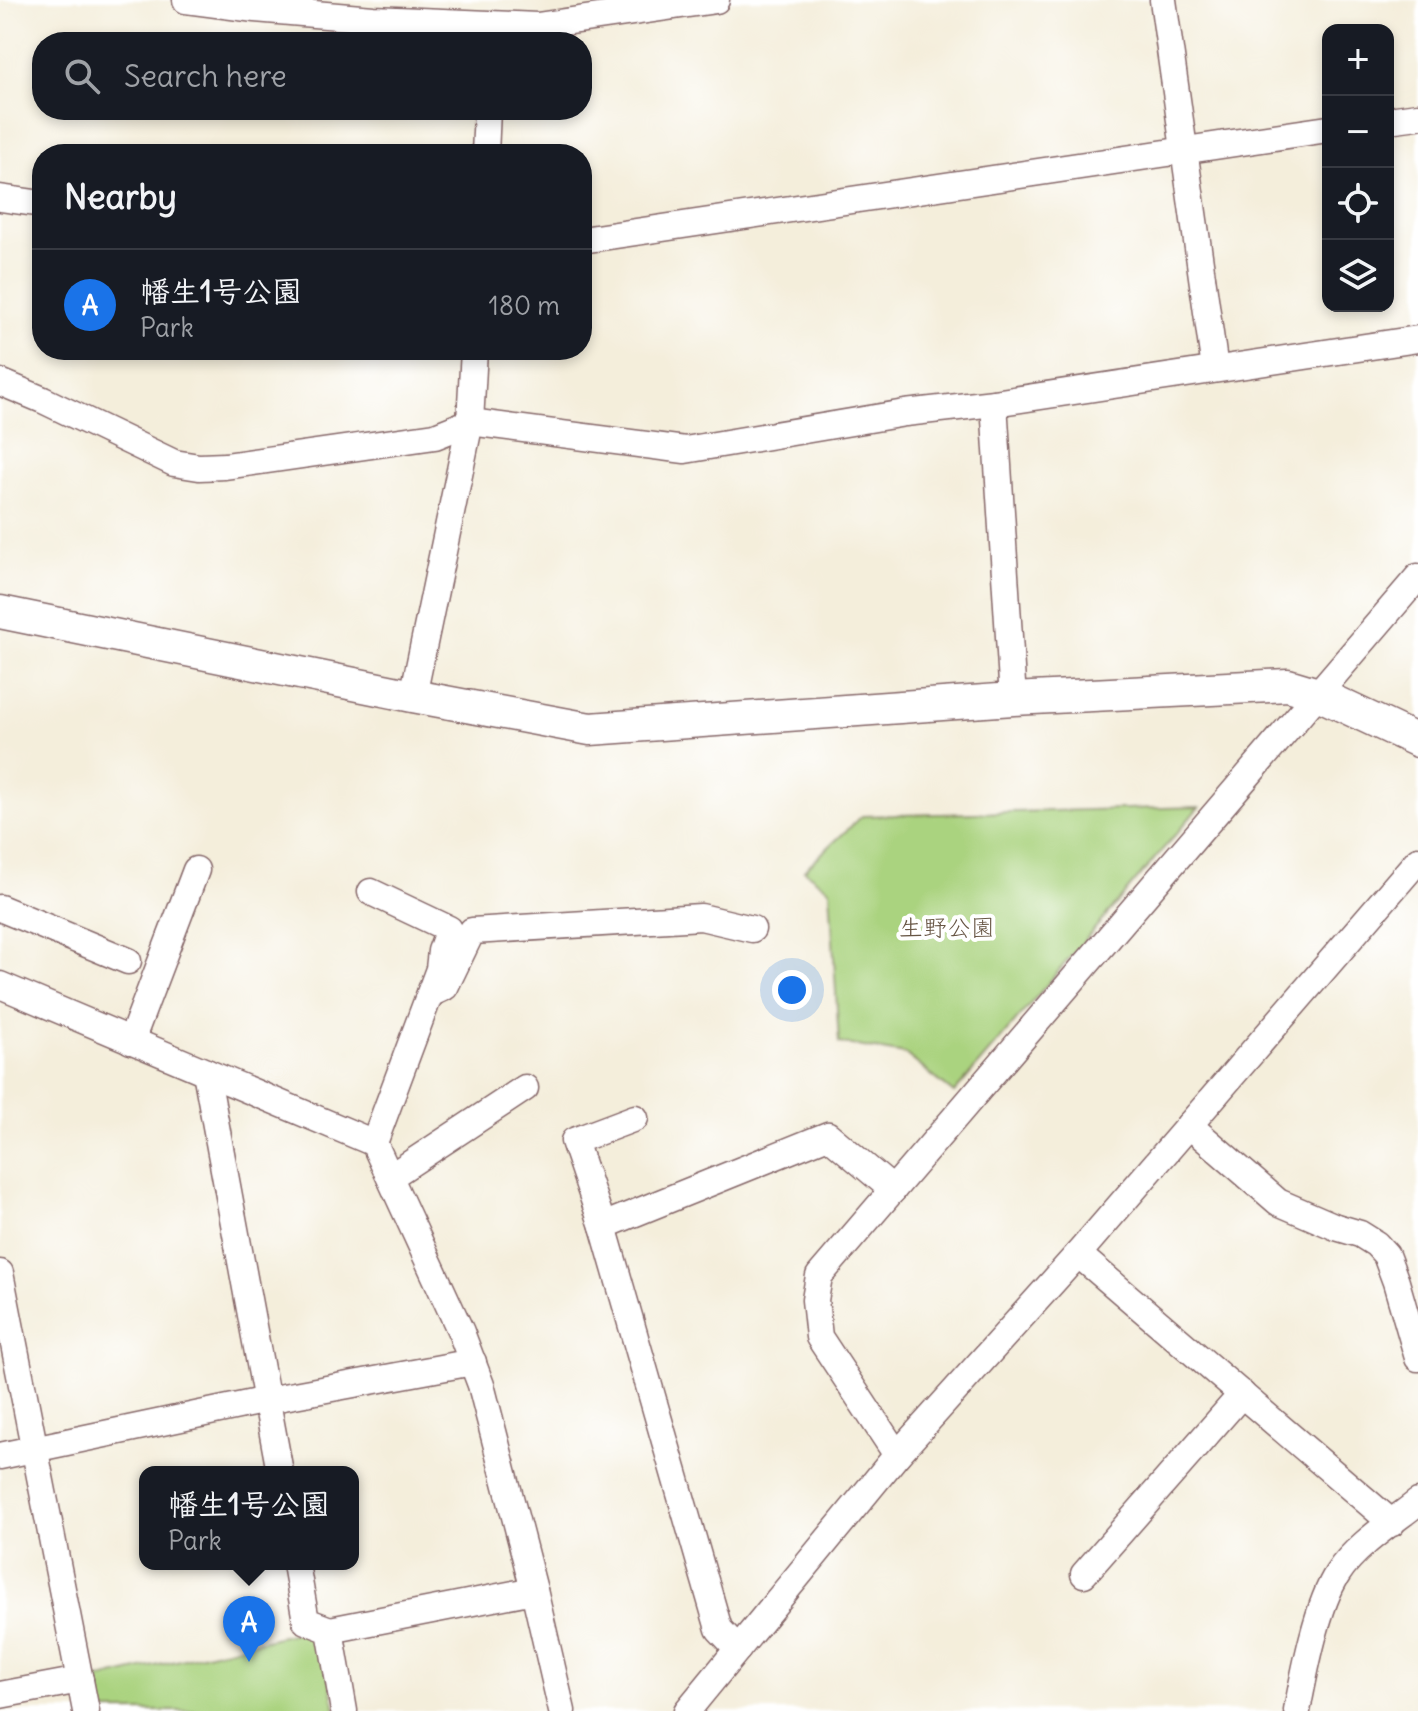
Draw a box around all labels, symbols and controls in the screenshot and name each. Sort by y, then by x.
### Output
map controls [1322,24,1394,312]
button: + [1322,24,1394,96]
search box [32,32,592,120]
icon: search [60,54,104,98]
text: Search here [124,57,287,95]
button: − [1322,96,1394,168]
button: locate [1322,168,1394,240]
text: Nearby [64,175,177,218]
button: layers [1322,240,1394,312]
text: 幡生1号公園 [140,272,302,310]
text: A [82,289,98,322]
text: 180 m [489,289,560,322]
text: Park [140,311,194,344]
park label: 生野公園 [899,912,995,942]
your location [772,970,812,1010]
popup [139,1466,359,1570]
text: 幡生1号公園 [168,1485,330,1523]
text: Park [168,1524,222,1557]
pin: A [223,1596,275,1662]

